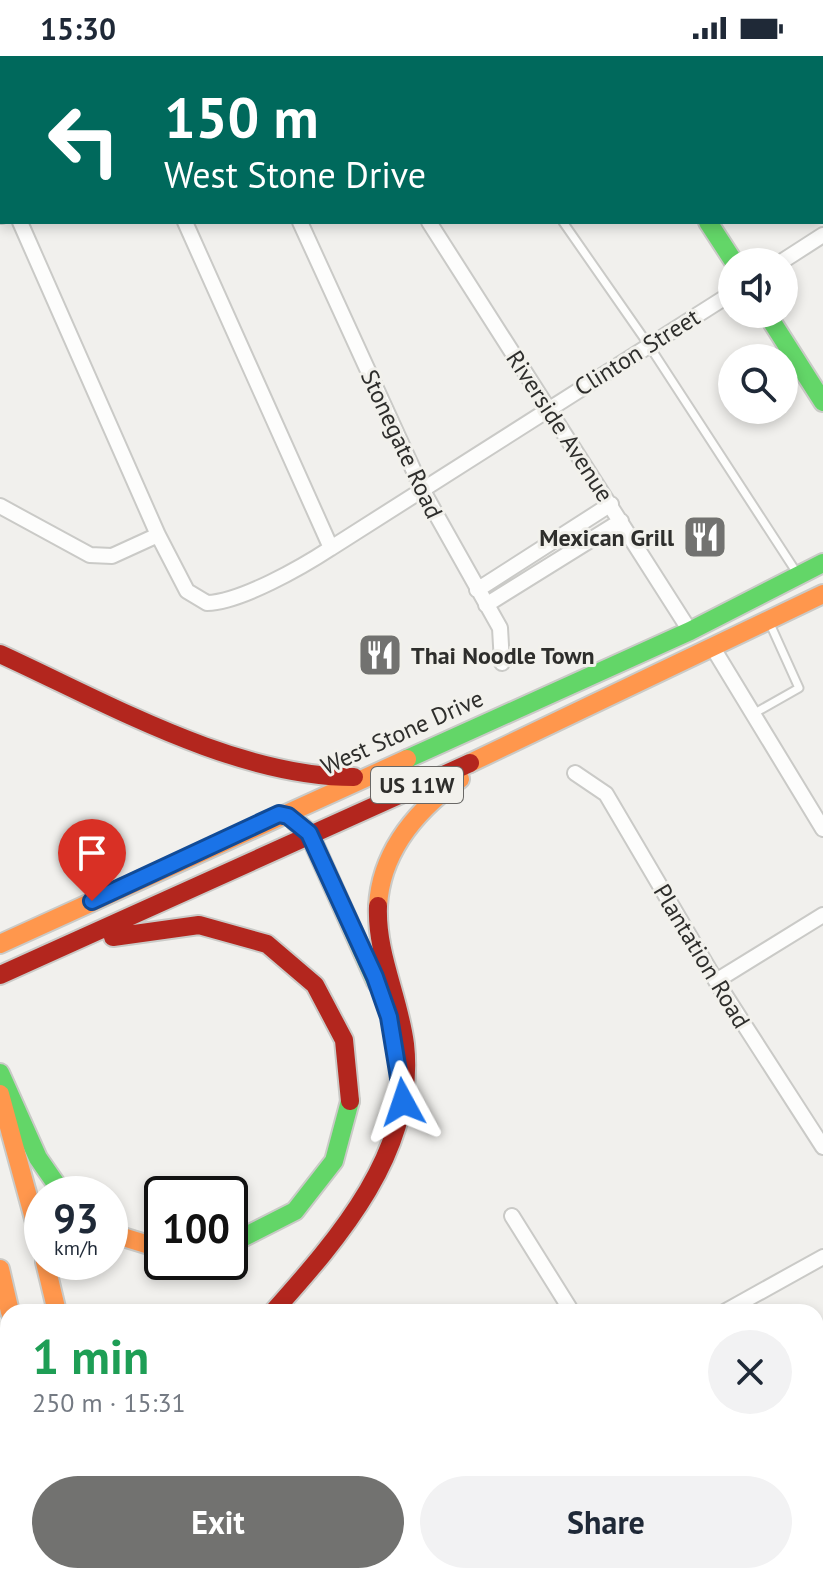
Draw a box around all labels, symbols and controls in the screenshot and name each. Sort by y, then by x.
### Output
text: 15:30 [40,9,116,48]
text: 150 m [164,81,319,153]
icon: left [32,88,136,192]
text: West Stone Drive [164,151,426,198]
map controls [718,248,798,424]
button: sound [718,248,798,328]
street label: Clinton Street [569,301,705,403]
street label: Riverside Avenue [499,344,621,508]
button: search [718,344,798,424]
street label: Stonegate Road [354,365,450,523]
restaurant icon: Mexican Grill [681,513,729,561]
place label: Mexican Grill [539,522,675,553]
restaurant icon: Thai Noodle Town [356,631,404,679]
place label: Thai Noodle Town [411,640,595,671]
street label: West Stone Drive [316,682,488,782]
road number: US 11W [371,767,463,803]
pin [58,819,126,901]
icon: arrive [70,831,114,875]
street label: Plantation Road [647,878,757,1034]
position arrow [361,1060,445,1144]
speed limit sign: 100 [144,1176,248,1280]
text: 93 [53,1192,99,1244]
text: km/h [54,1235,98,1261]
text: 1 min [32,1325,149,1387]
button: close [708,1330,792,1414]
text: 250 m · 15:31 [32,1386,186,1419]
button: Exit [32,1476,404,1568]
button: Share [420,1476,792,1568]

